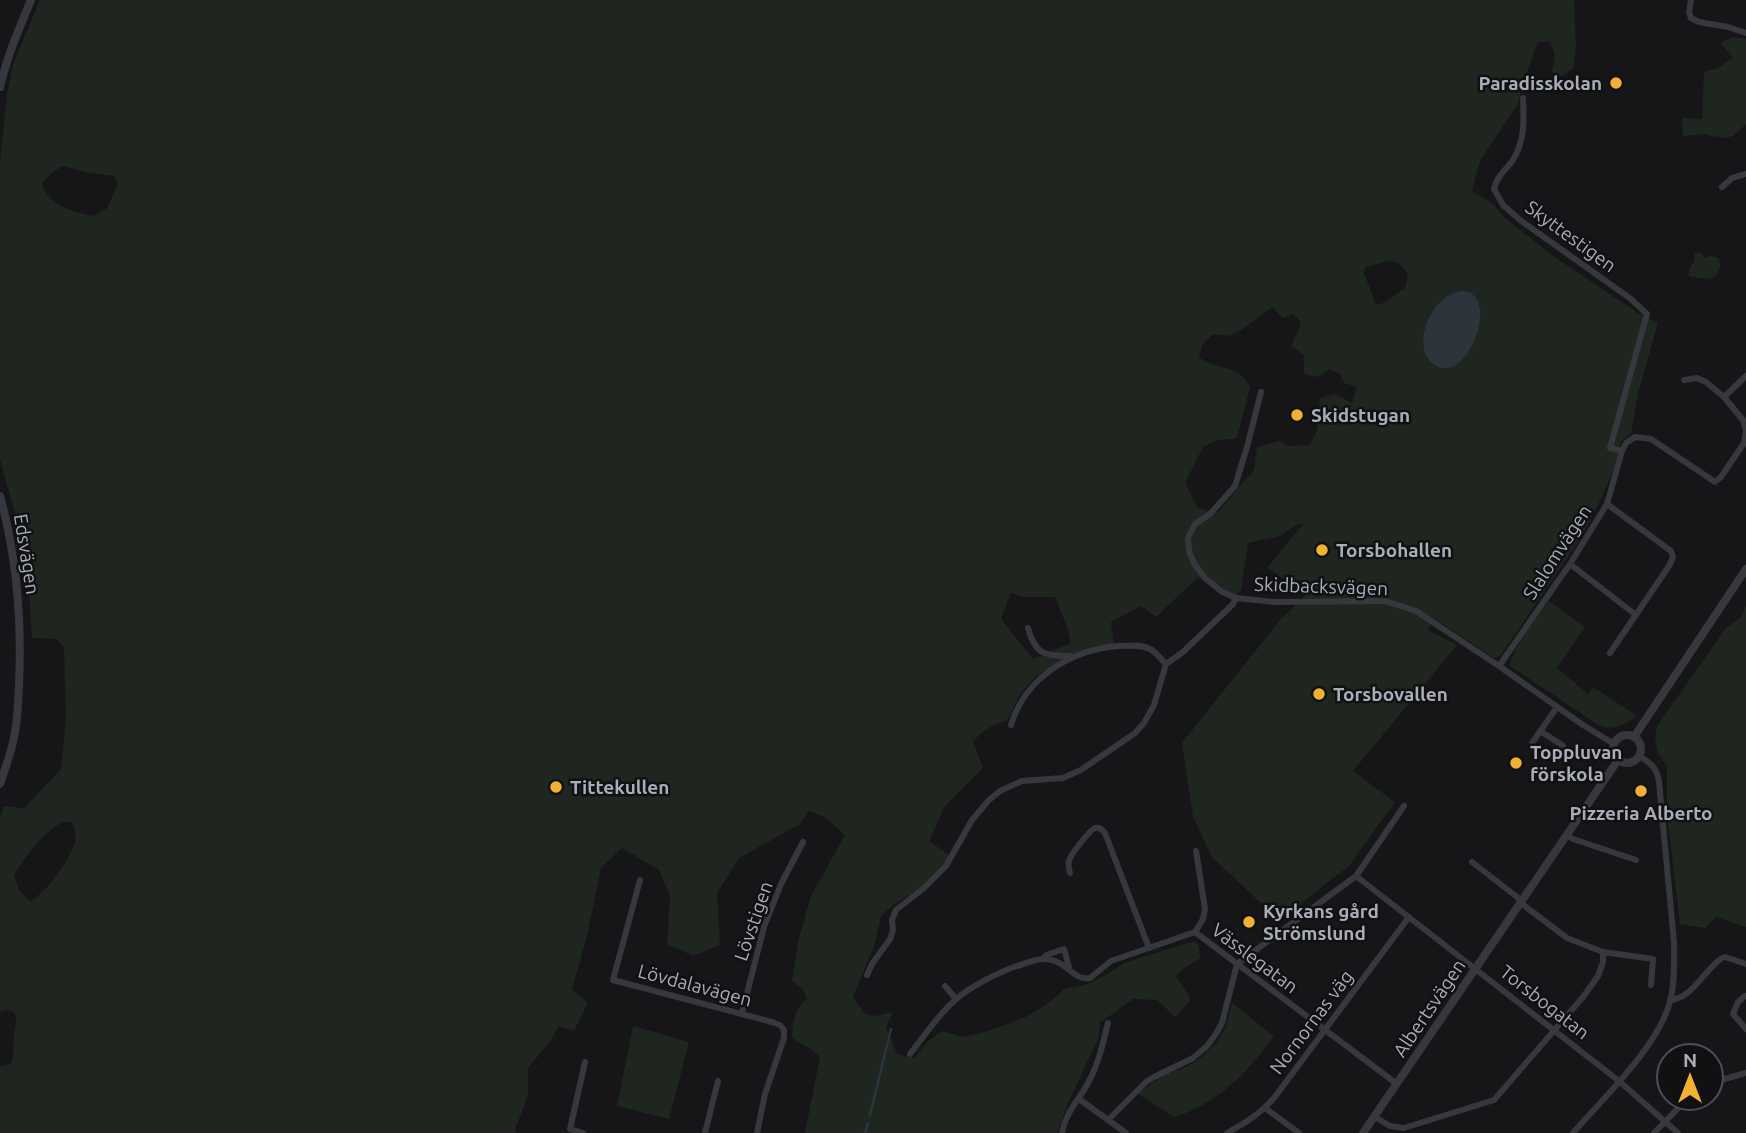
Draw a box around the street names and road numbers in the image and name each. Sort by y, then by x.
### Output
street label: Skyttestigen [1521,196,1621,276]
street label: Slalomvägen [1518,501,1596,603]
street label: Edsvägen [10,512,44,596]
street label: Skidbacksvägen [1254,573,1388,599]
street label: Lövstigen [729,878,777,964]
street label: Vässlegatan [1208,918,1302,998]
street label: Albertsvägen [1388,955,1470,1061]
street label: Lövdalavägen [636,959,754,1011]
street label: Torsbogatan [1496,960,1594,1044]
street label: Nornornas väg [1265,966,1357,1078]

